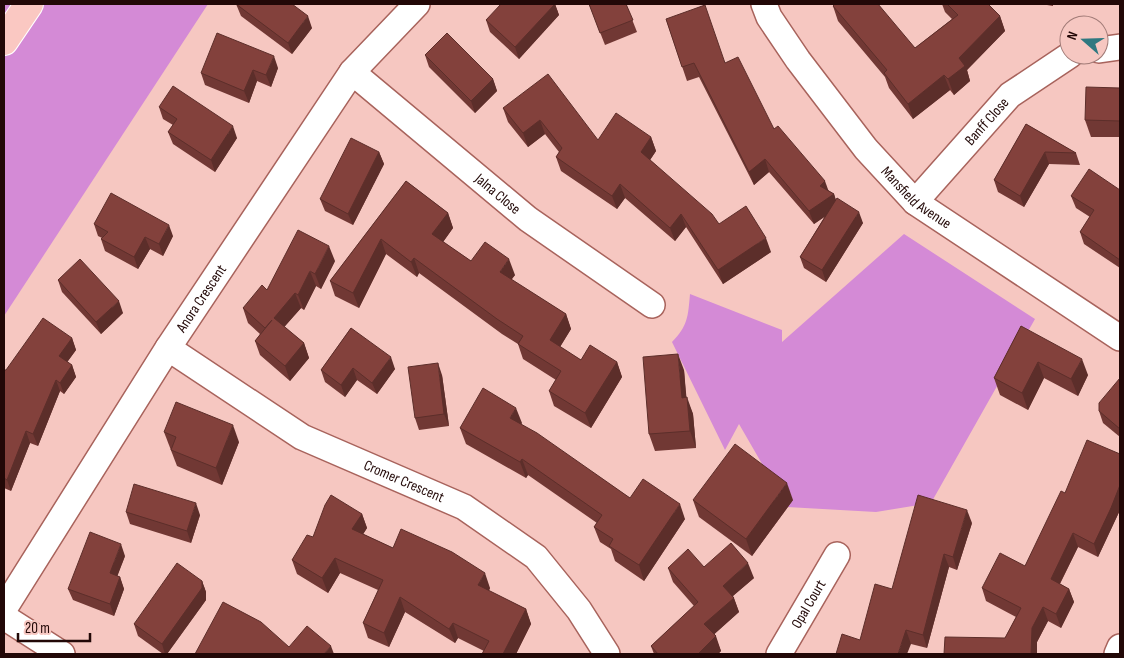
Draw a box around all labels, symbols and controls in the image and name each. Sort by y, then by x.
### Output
north arrow [1059,15,1109,65]
text: N [1063,29,1082,42]
street label: Banff Close [960,93,1013,149]
street label: Mansfield Avenue [877,162,955,233]
street label: Jalna Close [470,169,525,218]
street label: Anora Crescent [171,260,231,337]
street label: Cromer Crescent [361,455,448,507]
street label: Opal Court [787,576,830,632]
scale bar [18,610,90,642]
text: 20 m [25,619,50,638]

